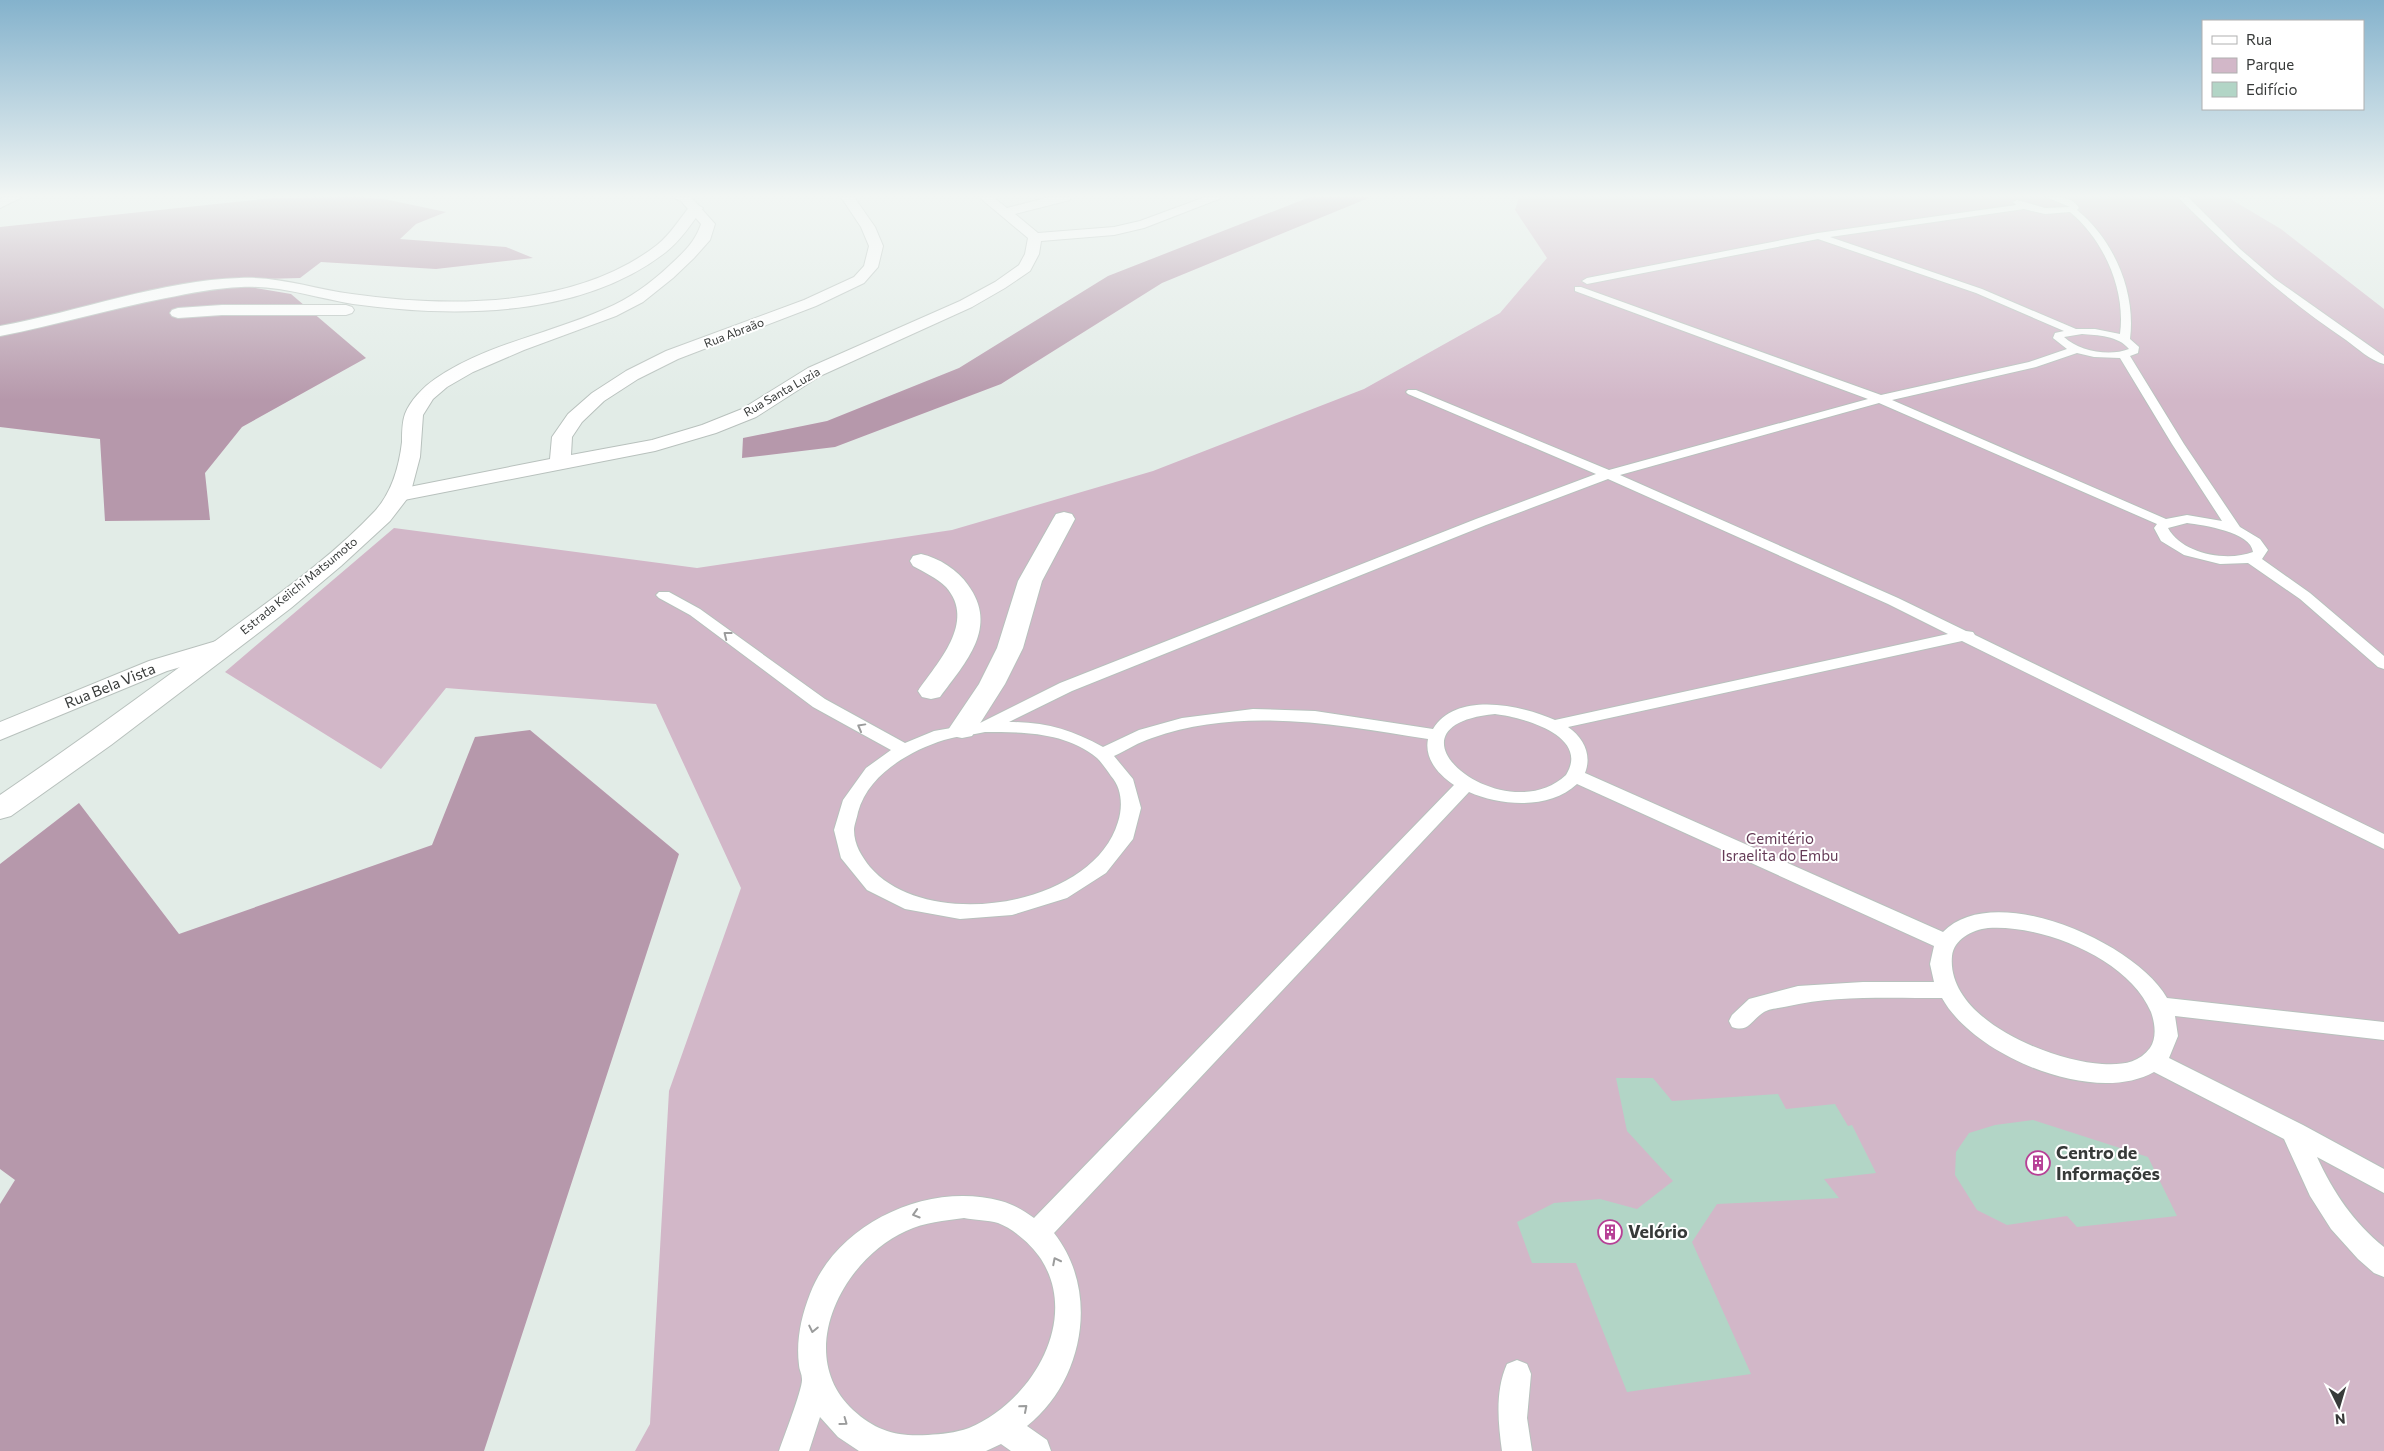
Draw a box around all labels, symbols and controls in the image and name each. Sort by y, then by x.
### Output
legend [2202,20,2364,110]
text: Rua [2246,30,2272,48]
text: Parque [2246,55,2294,73]
text: Edifício [2246,80,2297,98]
street label: Rua Abraão [702,314,766,350]
street label: Rua Santa Luzia [741,364,822,419]
street label: Estrada Keiichi Matsumoto [237,534,360,637]
one-way arrow [723,632,733,641]
street label: Rua Bela Vista [62,659,158,711]
one-way arrow [857,723,866,733]
park label: Cemitério Israelita do Embu [1722,829,1838,864]
place label: Centro de Informações [2056,1141,2160,1184]
building icon: Centro de Informações [2025,1150,2051,1176]
one-way arrow [912,1208,921,1218]
building icon: Velório [1597,1219,1623,1245]
place label: Velório [1628,1220,1688,1242]
one-way arrow [1052,1257,1063,1266]
one-way arrow [809,1324,819,1333]
north arrow [2314,1381,2364,1431]
one-way arrow [1018,1404,1027,1413]
text: N [2334,1411,2346,1428]
one-way arrow [838,1416,848,1425]

